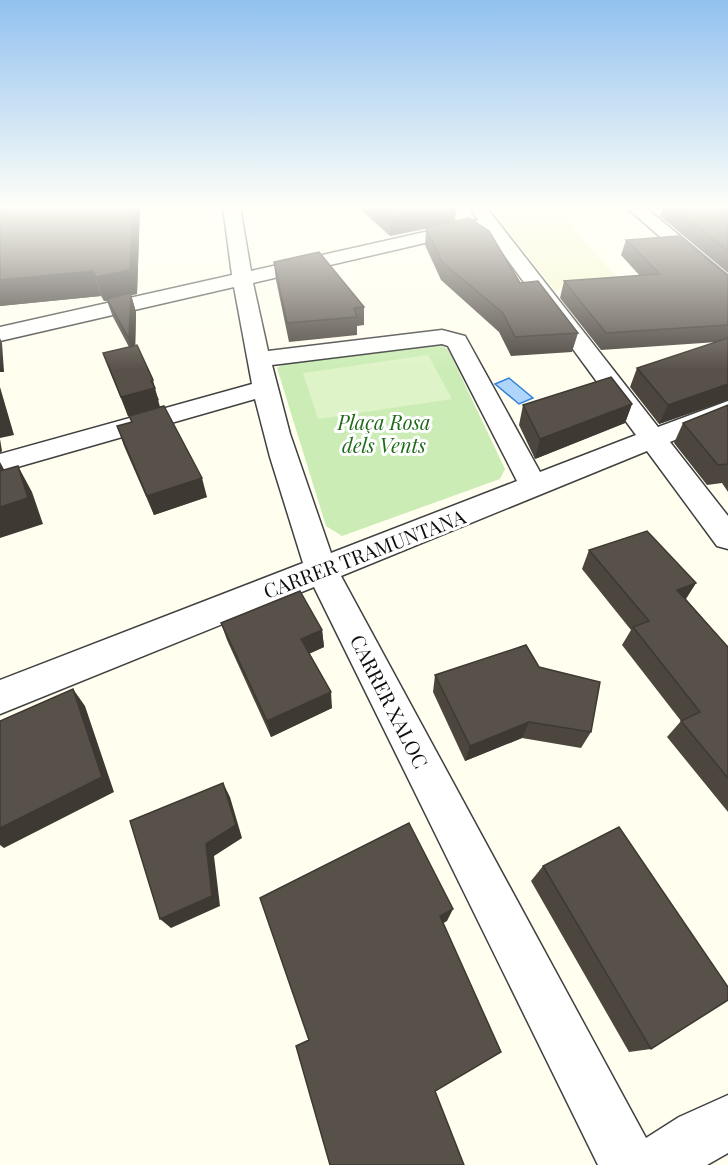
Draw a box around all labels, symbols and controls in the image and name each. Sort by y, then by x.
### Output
park label: Plaça Rosa dels Vents [336,408,431,458]
street label: CARRER TRAMUNTANA [259,502,469,604]
street label: CARRER XALOC [345,630,435,772]

